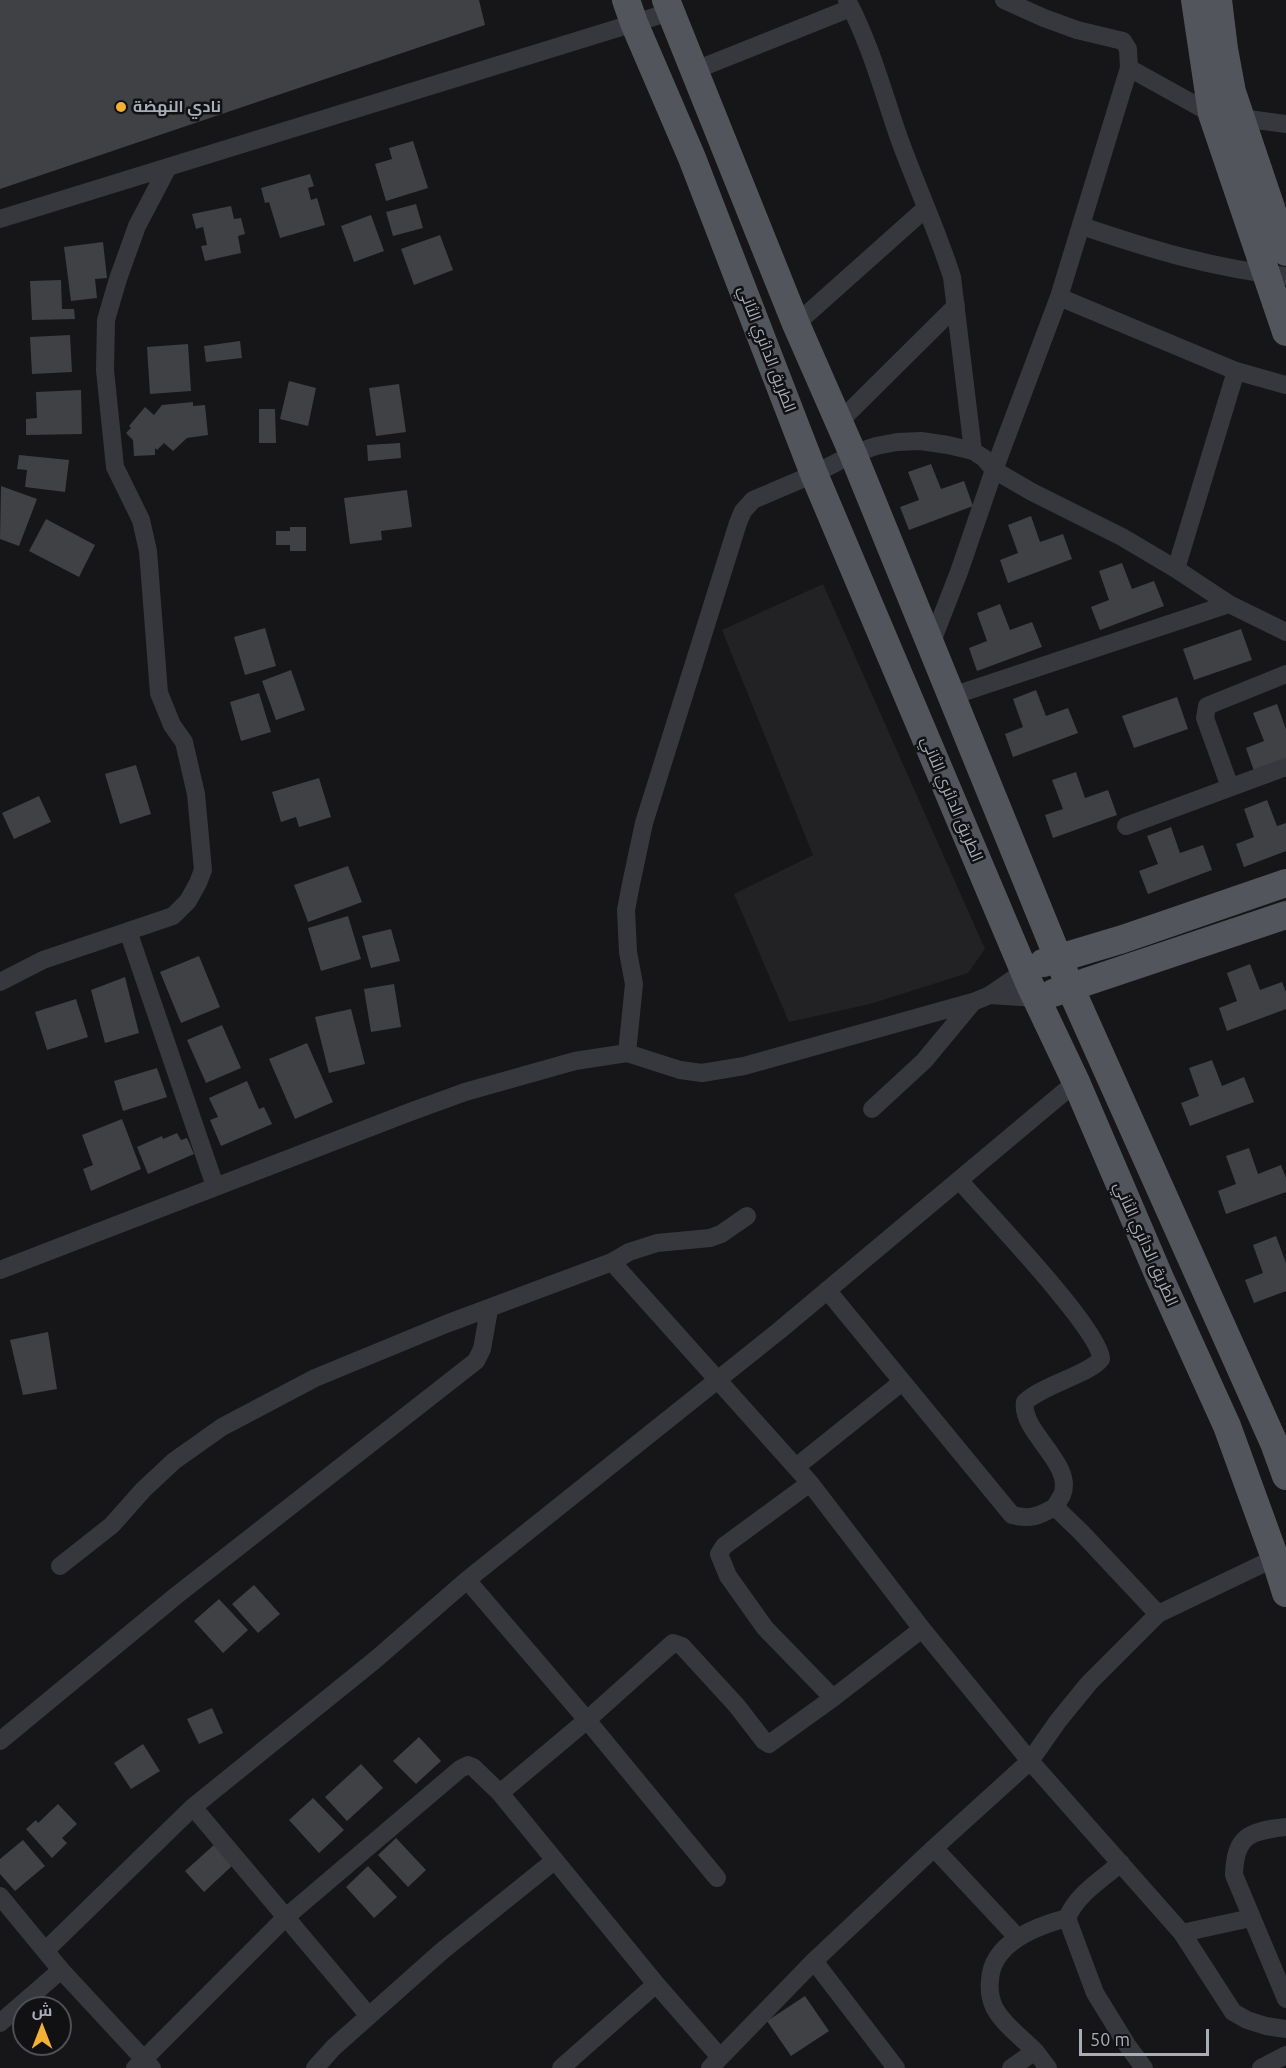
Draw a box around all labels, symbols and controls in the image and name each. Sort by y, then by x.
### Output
place label: نادي النهضة [133,97,221,117]
marker: نادي النهضة [114,100,128,114]
street label: الطريق الدائري الثاني [734,283,800,415]
street label: الطريق الدائري الثاني [917,733,987,865]
street label: الطريق الدائري الثاني [1110,1179,1182,1309]
north arrow [12,1996,72,2056]
text: ش [32,2001,52,2019]
scale bar [1082,2017,1212,2055]
text: 50 m [1090,2029,1130,2049]

